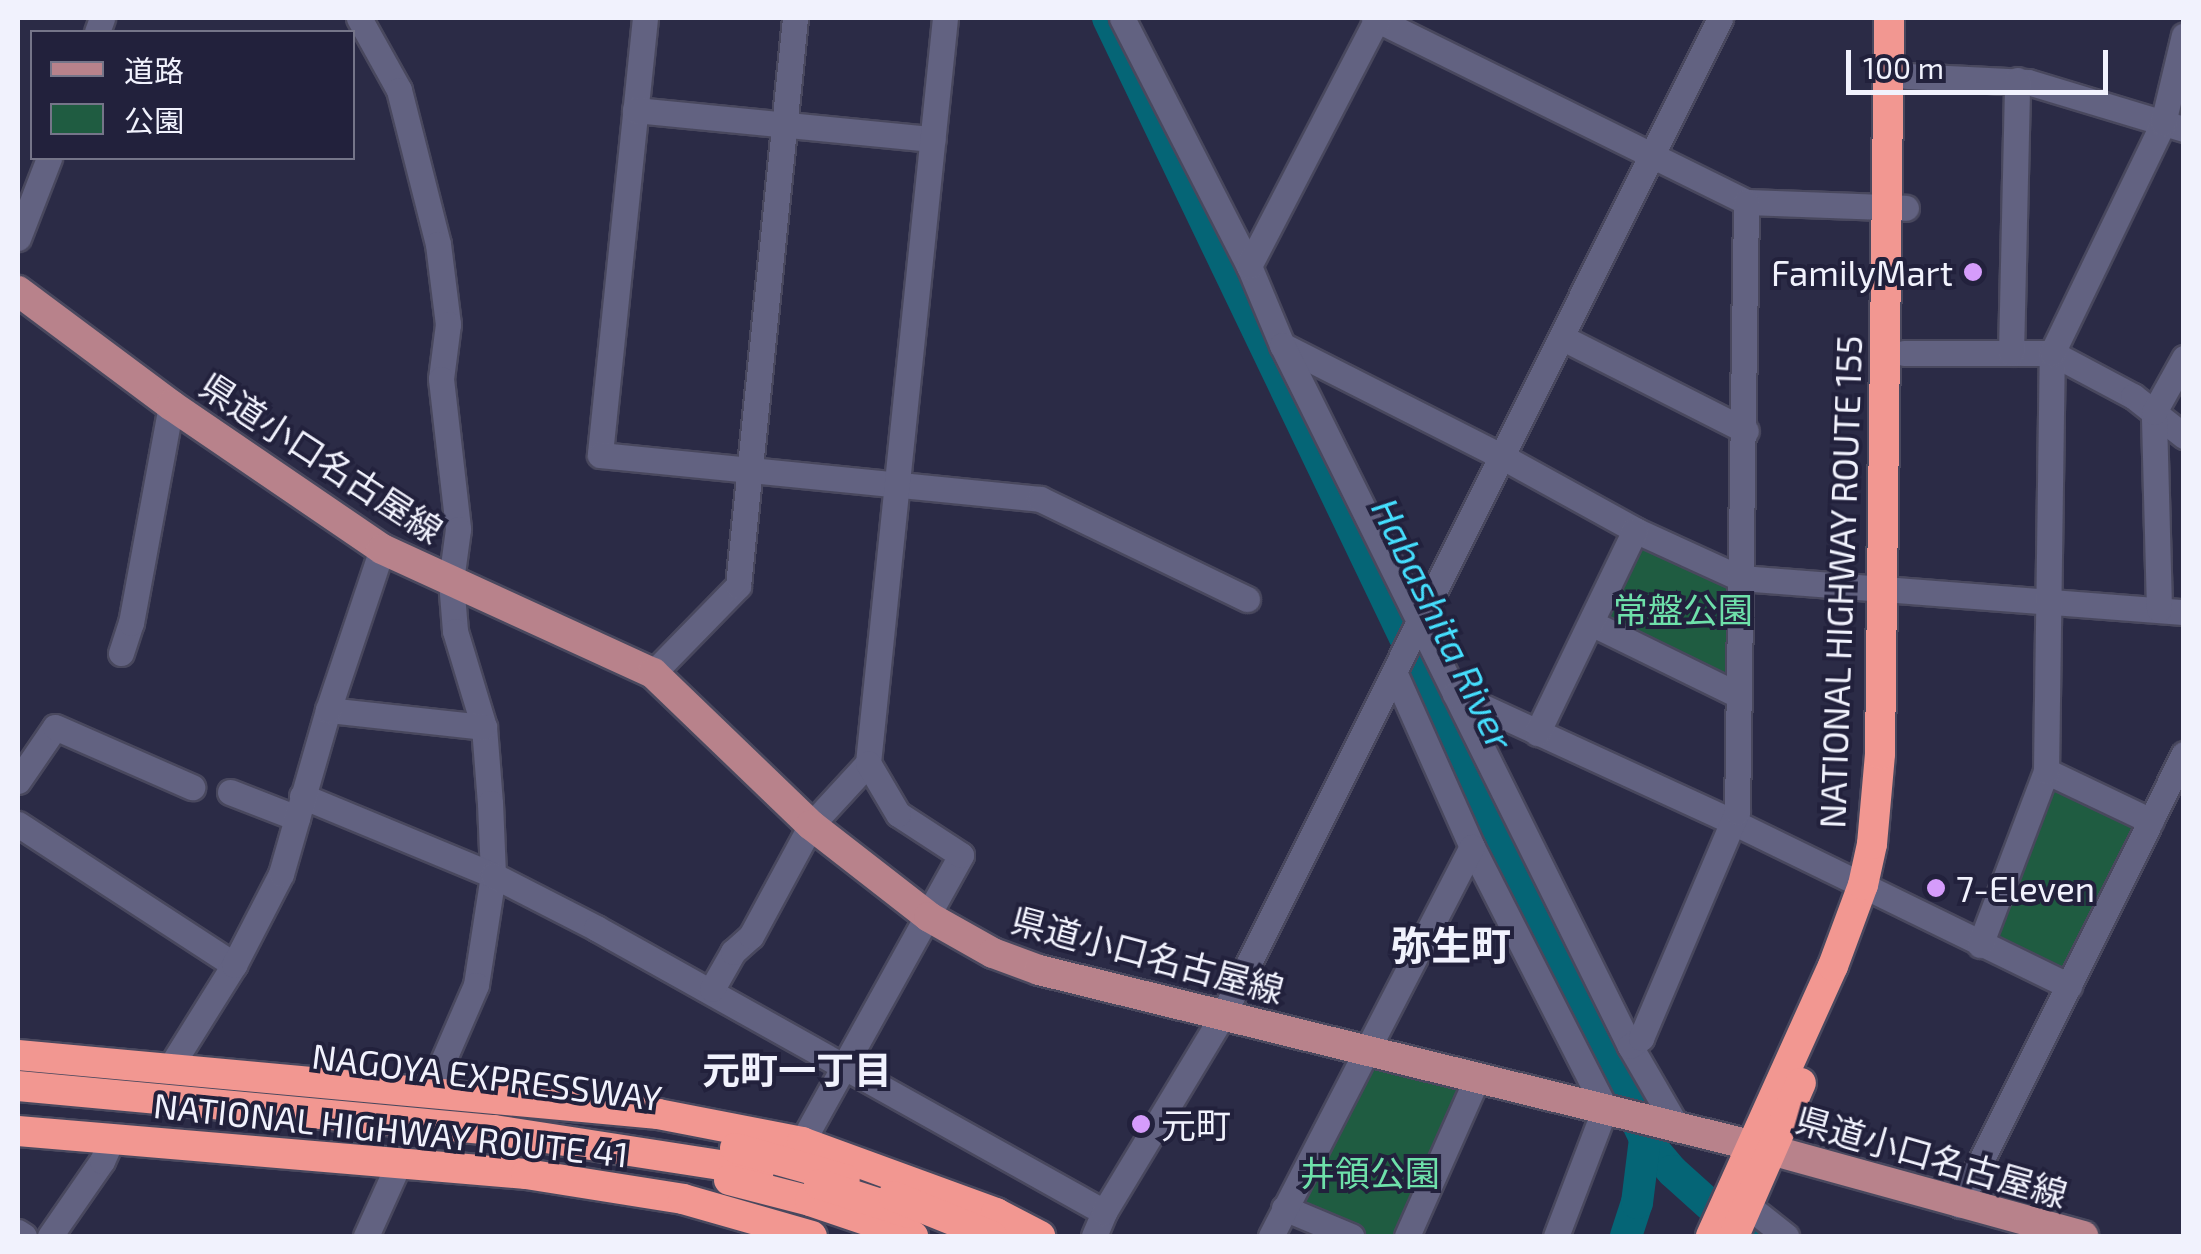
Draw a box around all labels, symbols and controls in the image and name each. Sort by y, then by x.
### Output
legend [30,30,355,160]
scale bar [1851,30,2114,92]
text: 100 m [1863,49,1944,85]
text: 道路 [124,52,184,88]
text: 公園 [124,102,184,138]
place label: FamilyMart [1771,251,1953,293]
marker: FamilyMart [1962,261,1984,283]
street label: NATIONAL HIGHWAY ROUTE 155 [1810,334,1870,830]
street label: 県道小口名古屋線 [193,363,451,551]
water label: Habashita River [1362,491,1524,757]
park label: 常盤公園 [1613,588,1753,630]
place label: 7-Eleven [1956,867,2095,909]
marker: 7-Eleven [1925,877,1947,899]
street label: 県道小口名古屋線 [1007,897,1289,1011]
district label: 弥生町 [1391,920,1511,968]
street label: NAGOYA EXPRESSWAY [309,1034,665,1118]
district label: 元町一丁目 [702,1047,892,1093]
street label: NATIONAL HIGHWAY ROUTE 41 [151,1083,631,1175]
street label: 県道小口名古屋線 [1792,1097,2072,1215]
place label: 元町 [1161,1103,1231,1145]
marker: 元町 [1130,1113,1152,1135]
park label: 井領公園 [1300,1151,1440,1193]

